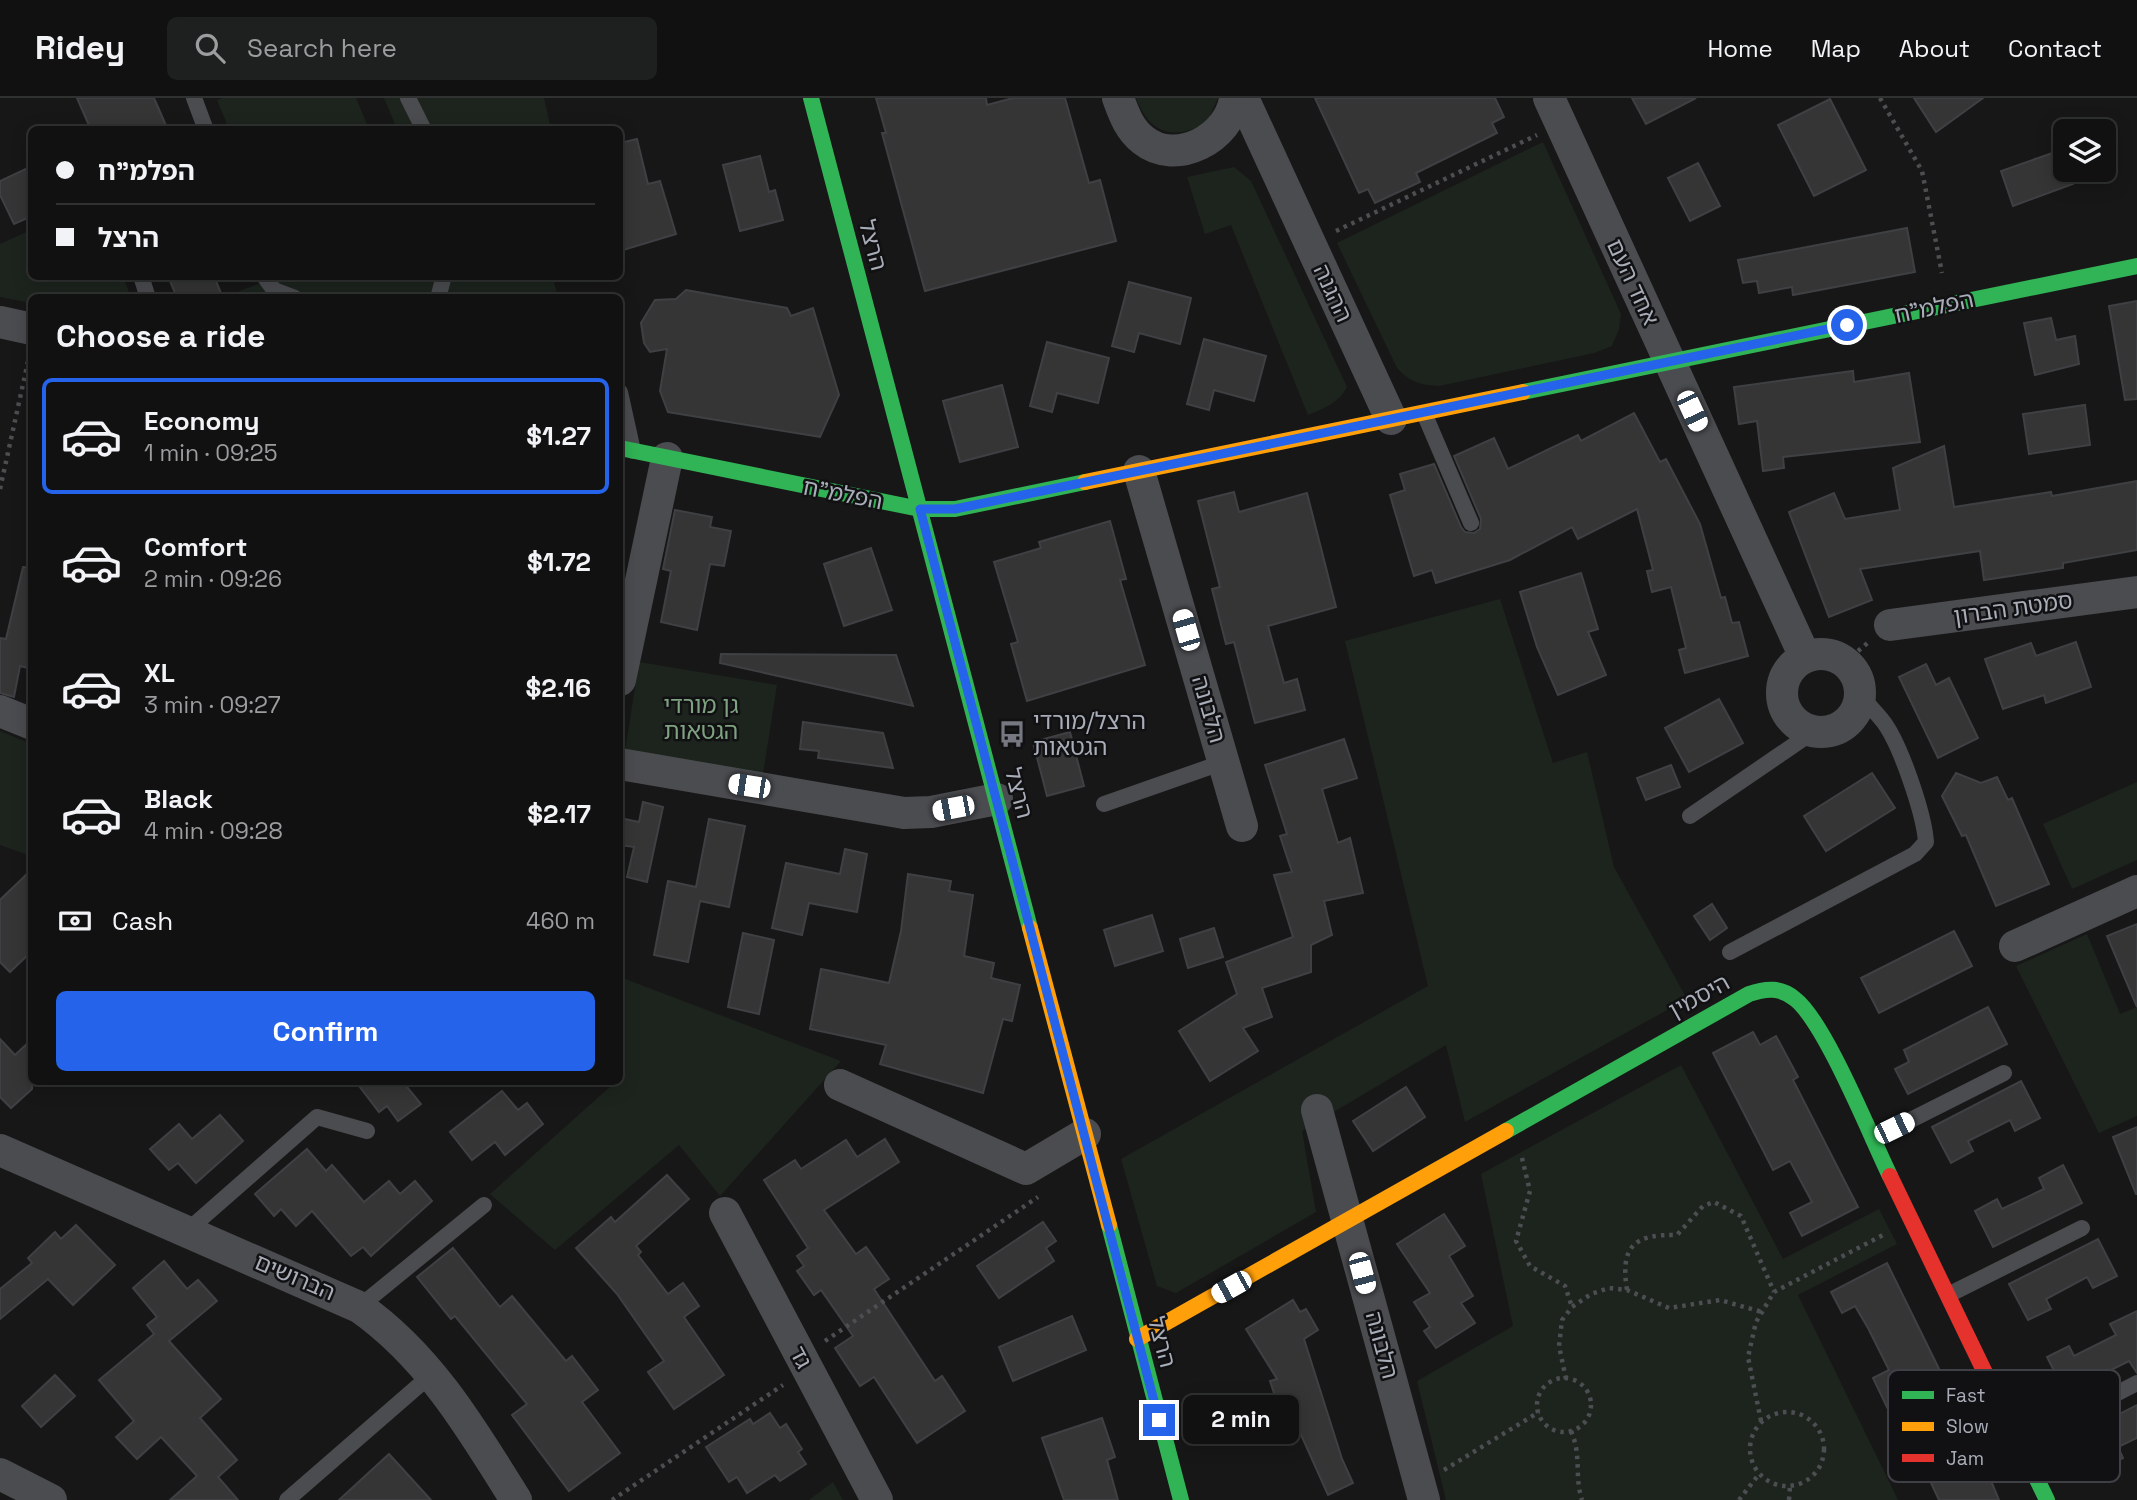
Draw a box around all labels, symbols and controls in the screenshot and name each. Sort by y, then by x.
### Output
search box [167,17,657,80]
text: Ridey [35,27,125,69]
icon: search [191,29,229,67]
text: Search here [247,31,397,65]
text: Home [1707,33,1773,64]
text: Map [1811,33,1861,64]
text: About [1899,33,1970,64]
text: Contact [2008,33,2102,64]
map controls [2053,119,2116,182]
button: layers [2053,119,2116,182]
text: הפלמ"ח [98,154,195,188]
street label: הרצל [852,216,894,274]
text: הרצל [98,221,159,255]
street label: אחד העם [1600,234,1666,330]
street label: ההגנה [1307,259,1359,327]
street label: הפלמ"ח [1892,284,1976,330]
route start [1831,309,1863,341]
text: Choose a ride [56,316,266,356]
car [1674,388,1711,434]
text: Economy [144,404,260,438]
icon: car [60,405,123,468]
text: $1.27 [526,419,591,453]
text: 1 min · 09:25 [144,438,277,468]
street label: הפלמ"ח [801,472,885,516]
text: Comfort [144,530,247,564]
icon: car [60,531,123,594]
text: $1.72 [527,545,591,579]
text: 2 min · 09:26 [144,564,282,594]
street label: סמטת הברון [1952,585,2074,631]
car [1171,607,1202,653]
text: XL [144,656,175,690]
icon: car [60,657,123,720]
text: $2.16 [526,671,591,705]
street label: הלבונה [1185,672,1233,746]
text: 3 min · 09:27 [144,690,281,720]
park label: גן מורדי הגטאות [663,690,739,746]
place label: הרצל/מורדי הגטאות [1033,706,1146,762]
bus stop icon: הרצל/מורדי הגטאות [997,719,1027,749]
street label: הרצל [998,764,1040,822]
car [727,772,772,800]
text: Black [144,782,213,816]
icon: car [60,783,123,846]
car [931,794,976,822]
text: $2.17 [527,797,591,831]
text: 4 min · 09:28 [144,816,283,846]
icon: cash [56,902,94,940]
text: Cash [112,904,173,938]
text: 460 m [526,906,595,936]
street label: היסמין [1663,967,1735,1025]
button: Confirm [56,991,595,1071]
car [1871,1109,1918,1147]
street label: הברושים [250,1247,340,1307]
car [1347,1250,1378,1296]
car [1208,1268,1255,1306]
street label: הלבונה [1359,1308,1405,1382]
street label: הרצל [1141,1313,1183,1371]
street label: גד [783,1341,819,1374]
legend [1888,1370,2120,1482]
text: Fast [1946,1383,1986,1408]
callout: 2 min [1184,1396,1299,1444]
route end [1143,1404,1175,1436]
text: 2 min [1211,1404,1271,1434]
text: Slow [1946,1414,1989,1439]
text: Jam [1946,1446,1984,1471]

